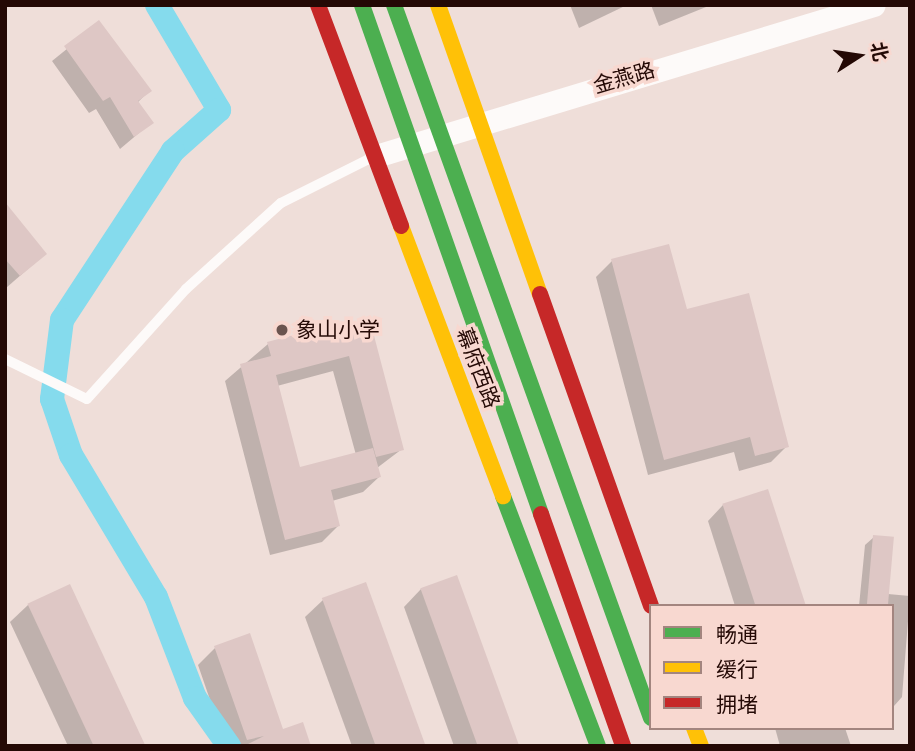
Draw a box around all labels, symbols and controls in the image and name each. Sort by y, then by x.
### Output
north arrow [824,21,894,91]
text: 北 [867,40,892,63]
street label: 金燕路 [590,57,658,99]
place label: 象山小学 [296,317,380,343]
marker: 象山小学 [274,322,290,338]
street label: 幕府西路 [451,324,505,412]
legend [649,604,894,730]
text: 畅通 [716,622,758,647]
text: 缓行 [716,657,758,682]
text: 拥堵 [716,692,758,717]

